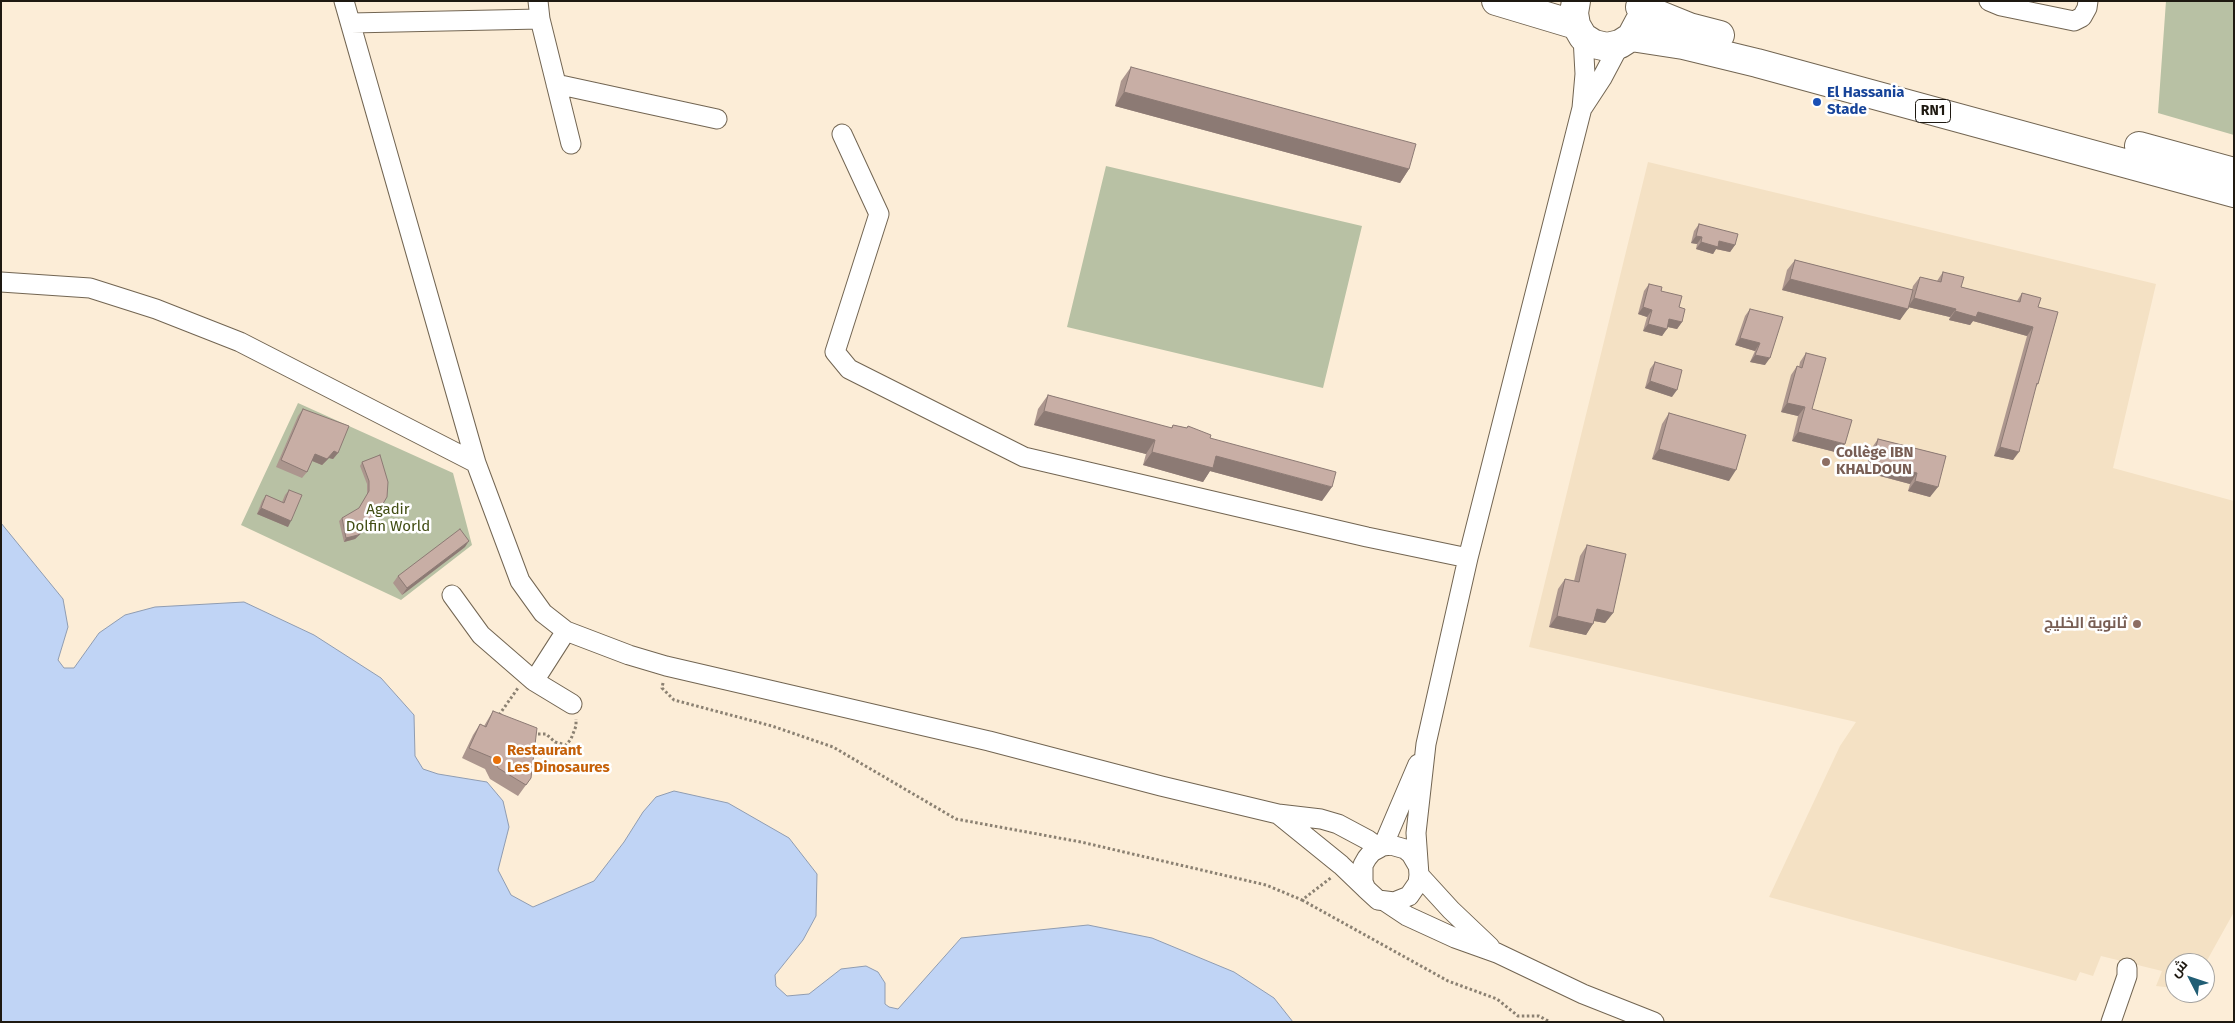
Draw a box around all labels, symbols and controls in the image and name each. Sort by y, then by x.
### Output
place label: El Hassania Stade [1827,84,1904,119]
marker: El Hassania Stade [1811,96,1823,108]
road number: RN1 [1916,100,1950,122]
place label: Collège IBN KHALDOUN [1836,444,1914,479]
marker: Collège IBN KHALDOUN [1820,456,1832,468]
park label: Agadir Dolfin World [346,501,430,536]
place label: ثانوية الخليج [2044,615,2127,633]
marker: ثانوية الخليج [2131,618,2143,630]
place label: Restaurant Les Dinosaures [507,742,610,777]
marker: Restaurant Les Dinosaures [491,754,503,766]
north arrow [2165,953,2215,1003]
text: ش [2167,956,2191,981]

